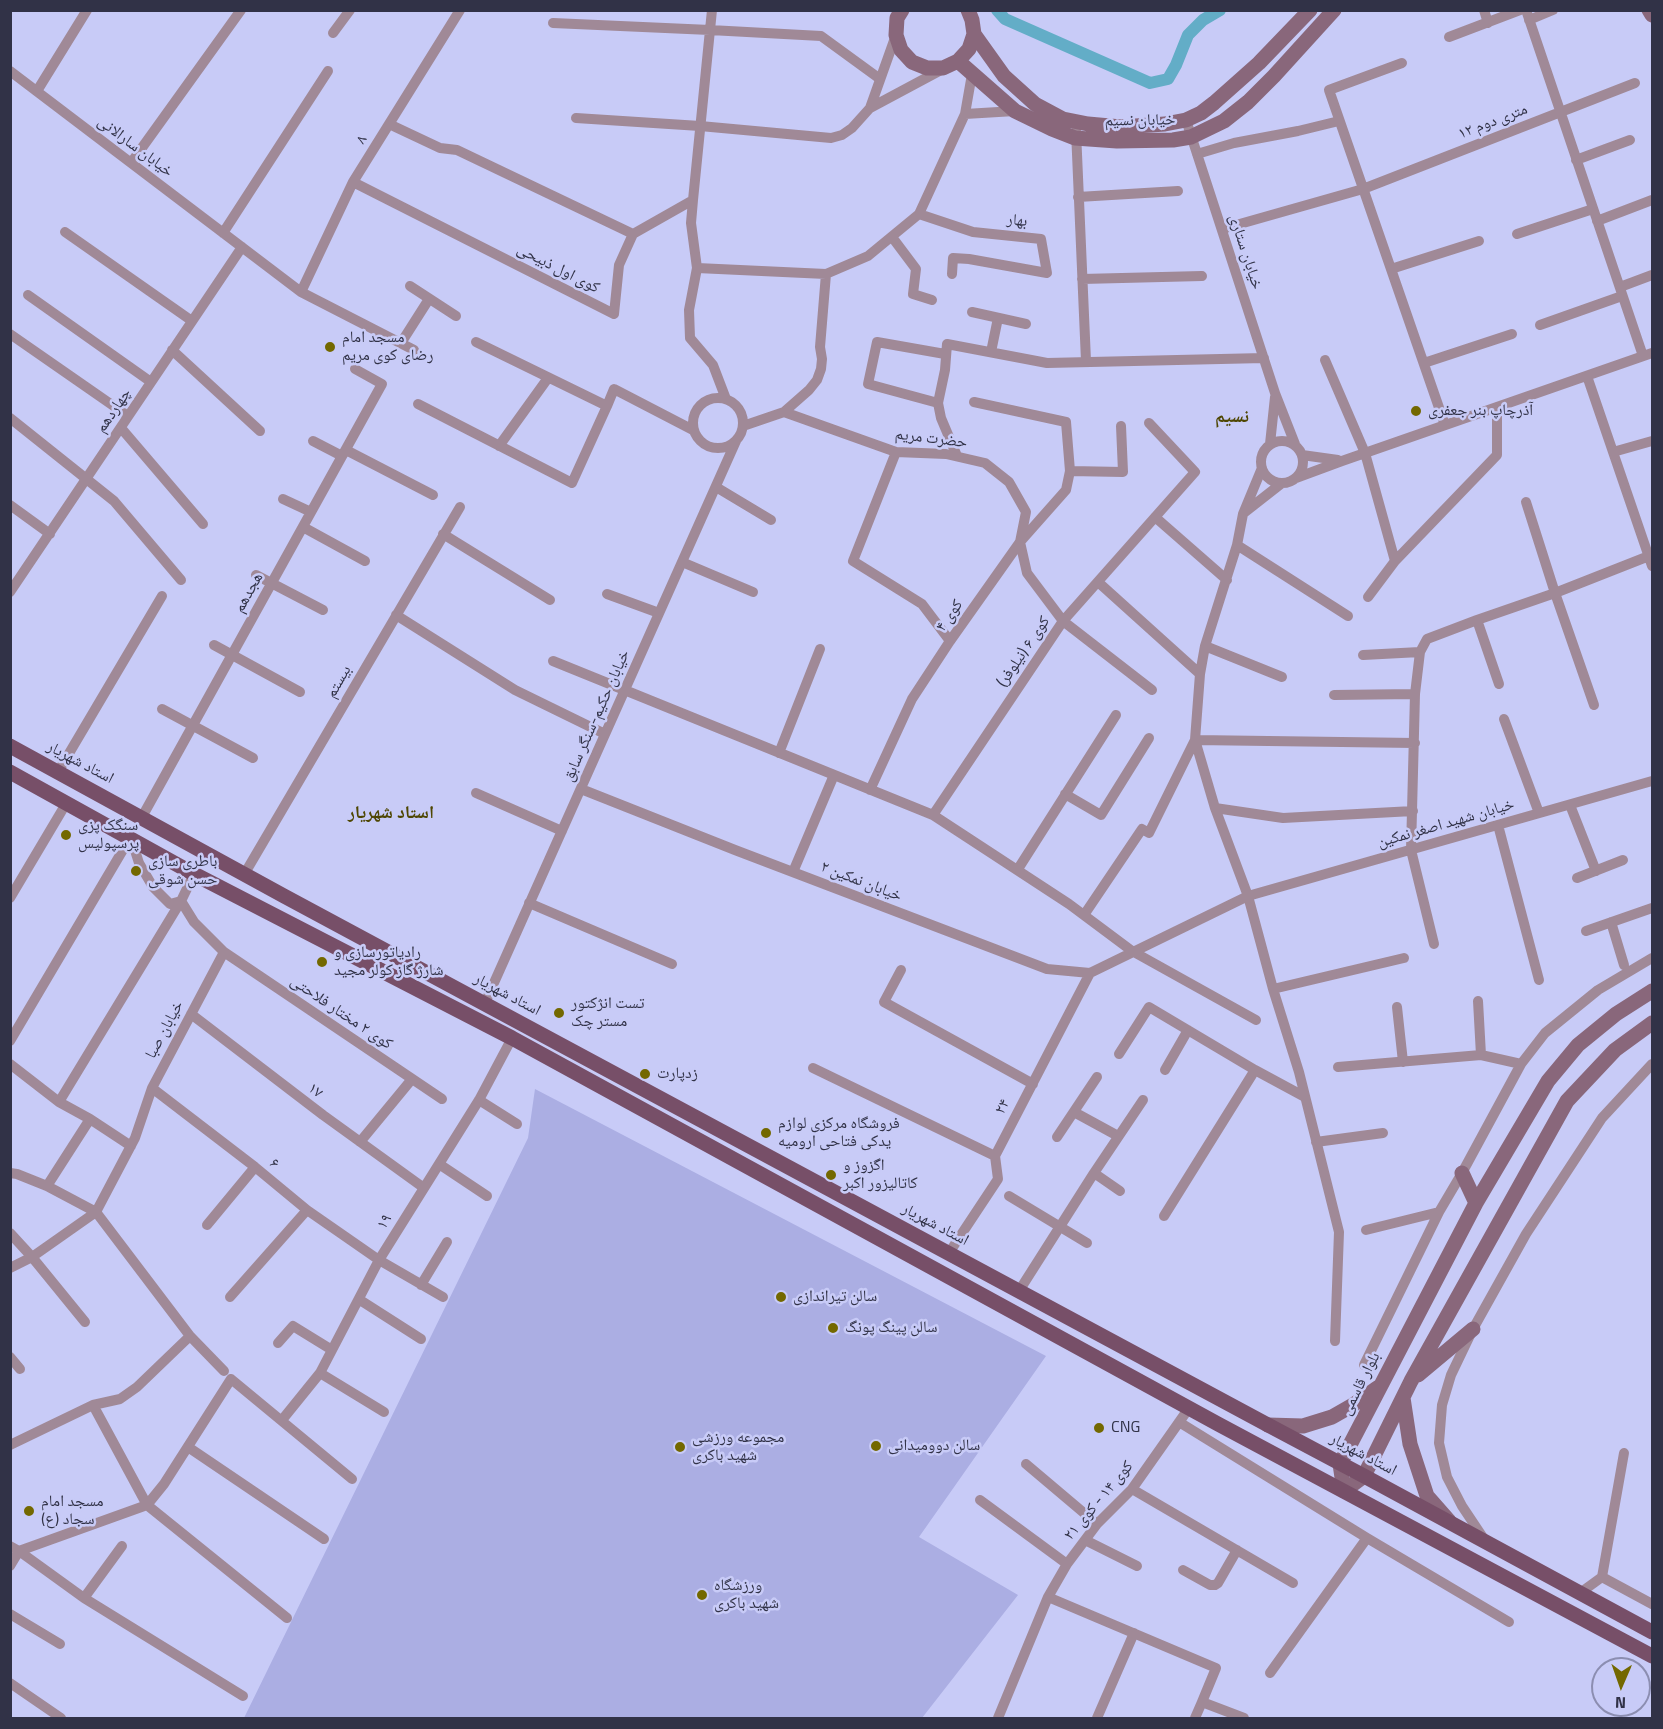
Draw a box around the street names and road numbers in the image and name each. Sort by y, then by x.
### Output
street label: ۱۲ متری دوم [1456,100,1530,144]
street label: خیابان نسیم [1105,111,1175,131]
street label: خیابان سارالانی [93,112,177,182]
street label: ۸ [352,132,372,148]
street label: بهار [1006,210,1028,232]
street label: خیابان ستاری [1224,212,1266,292]
street label: کوی اول ذبیحی [513,240,603,298]
street label: چهاردهم [92,385,136,437]
street label: حضرت مریم [894,425,968,453]
street label: هجدهم [230,570,268,616]
street label: کوی ۴ [932,596,968,636]
street label: کوی ۶ (نیلوفر) [993,613,1055,691]
street label: خیابان حکیم-سنگر سابق [559,647,635,785]
street label: بیستم [322,662,356,702]
street label: استاد شهریار [43,737,117,789]
street label: خیابان شهید اصغر نمکین [1375,795,1517,853]
street label: خیابان نمکین ۲ [818,858,904,906]
street label: استاد شهریار [470,969,544,1021]
street label: کوی ۲ مختار فلاحتی [286,972,396,1054]
street label: خیابان صبا [142,998,188,1062]
street label: ۱۷ [303,1079,327,1103]
street label: ۲۴ [991,1096,1015,1118]
street label: ۶ [265,1154,283,1174]
street label: استاد شهریار [898,1199,972,1251]
street label: ۱۹ [373,1211,397,1233]
street label: بلوار قاسمی [1337,1349,1385,1419]
street label: استاد شهریار [1326,1429,1400,1481]
street label: کوی ۱۴ - کوی ۲۱ [1060,1457,1138,1545]

